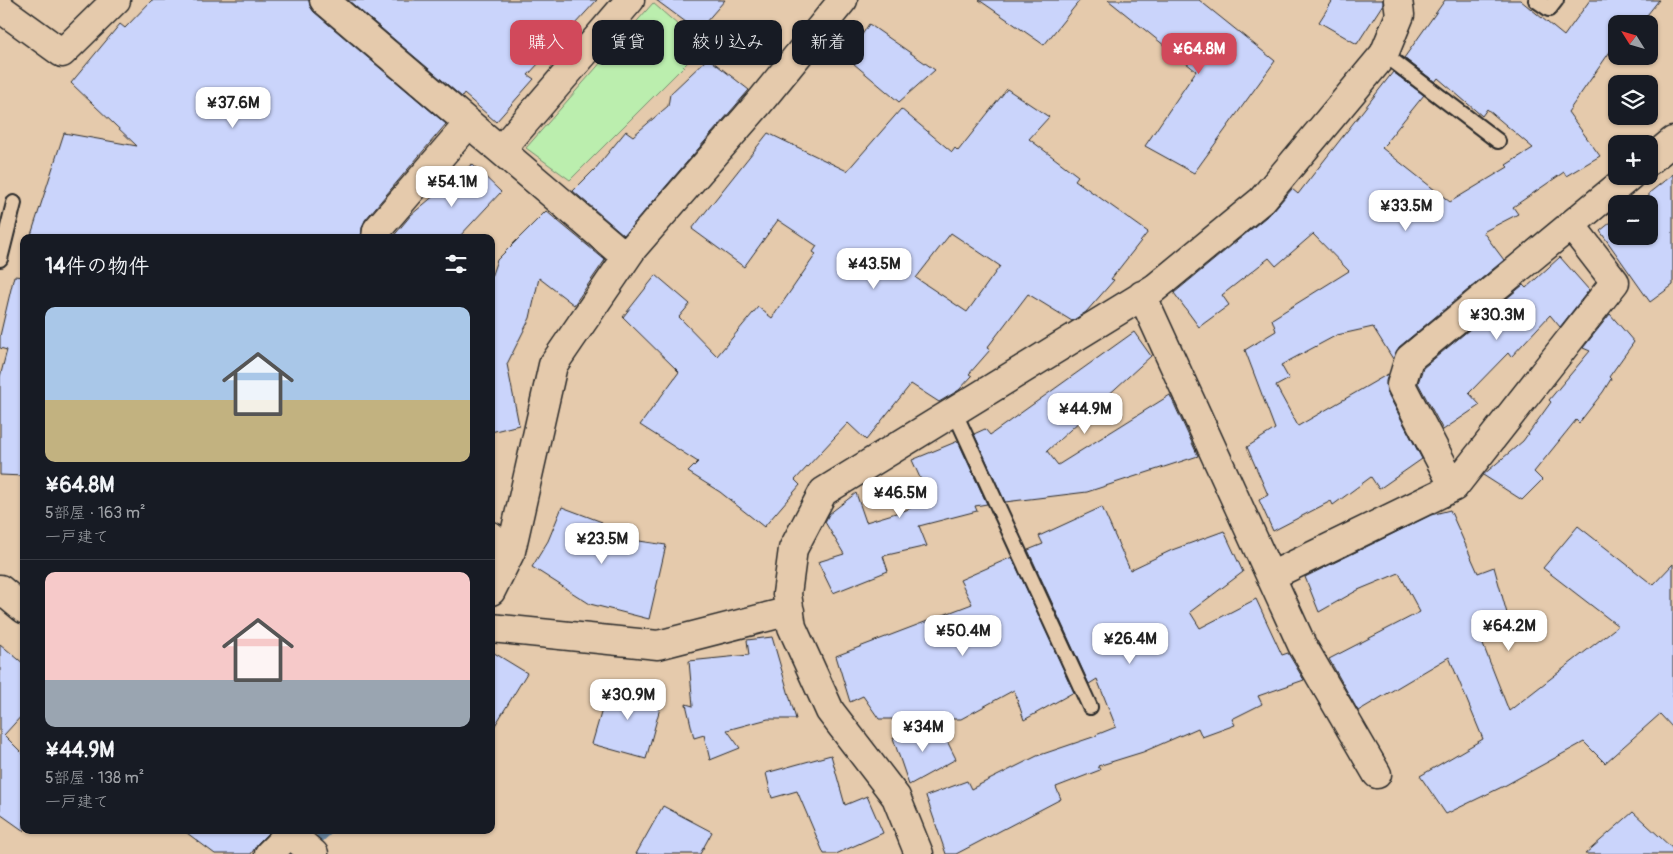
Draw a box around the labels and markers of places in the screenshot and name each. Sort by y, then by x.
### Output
pin: ¥64.8M [1158,32,1240,75]
pin: ¥37.6M [192,86,274,129]
pin: ¥54.1M [411,166,493,208]
pin: ¥33.5M [1365,190,1447,232]
pin: ¥43.5M [833,248,915,290]
pin: ¥30.3M [1456,298,1538,341]
pin: ¥44.9M [1044,392,1126,435]
pin: ¥46.5M [859,476,941,519]
pin: ¥23.5M [561,522,643,565]
pin: ¥64.2M [1468,610,1550,652]
pin: ¥50.4M [922,614,1004,657]
pin: ¥26.4M [1089,622,1171,665]
pin: ¥30.9M [587,678,669,721]
pin: ¥34M [893,710,953,753]

